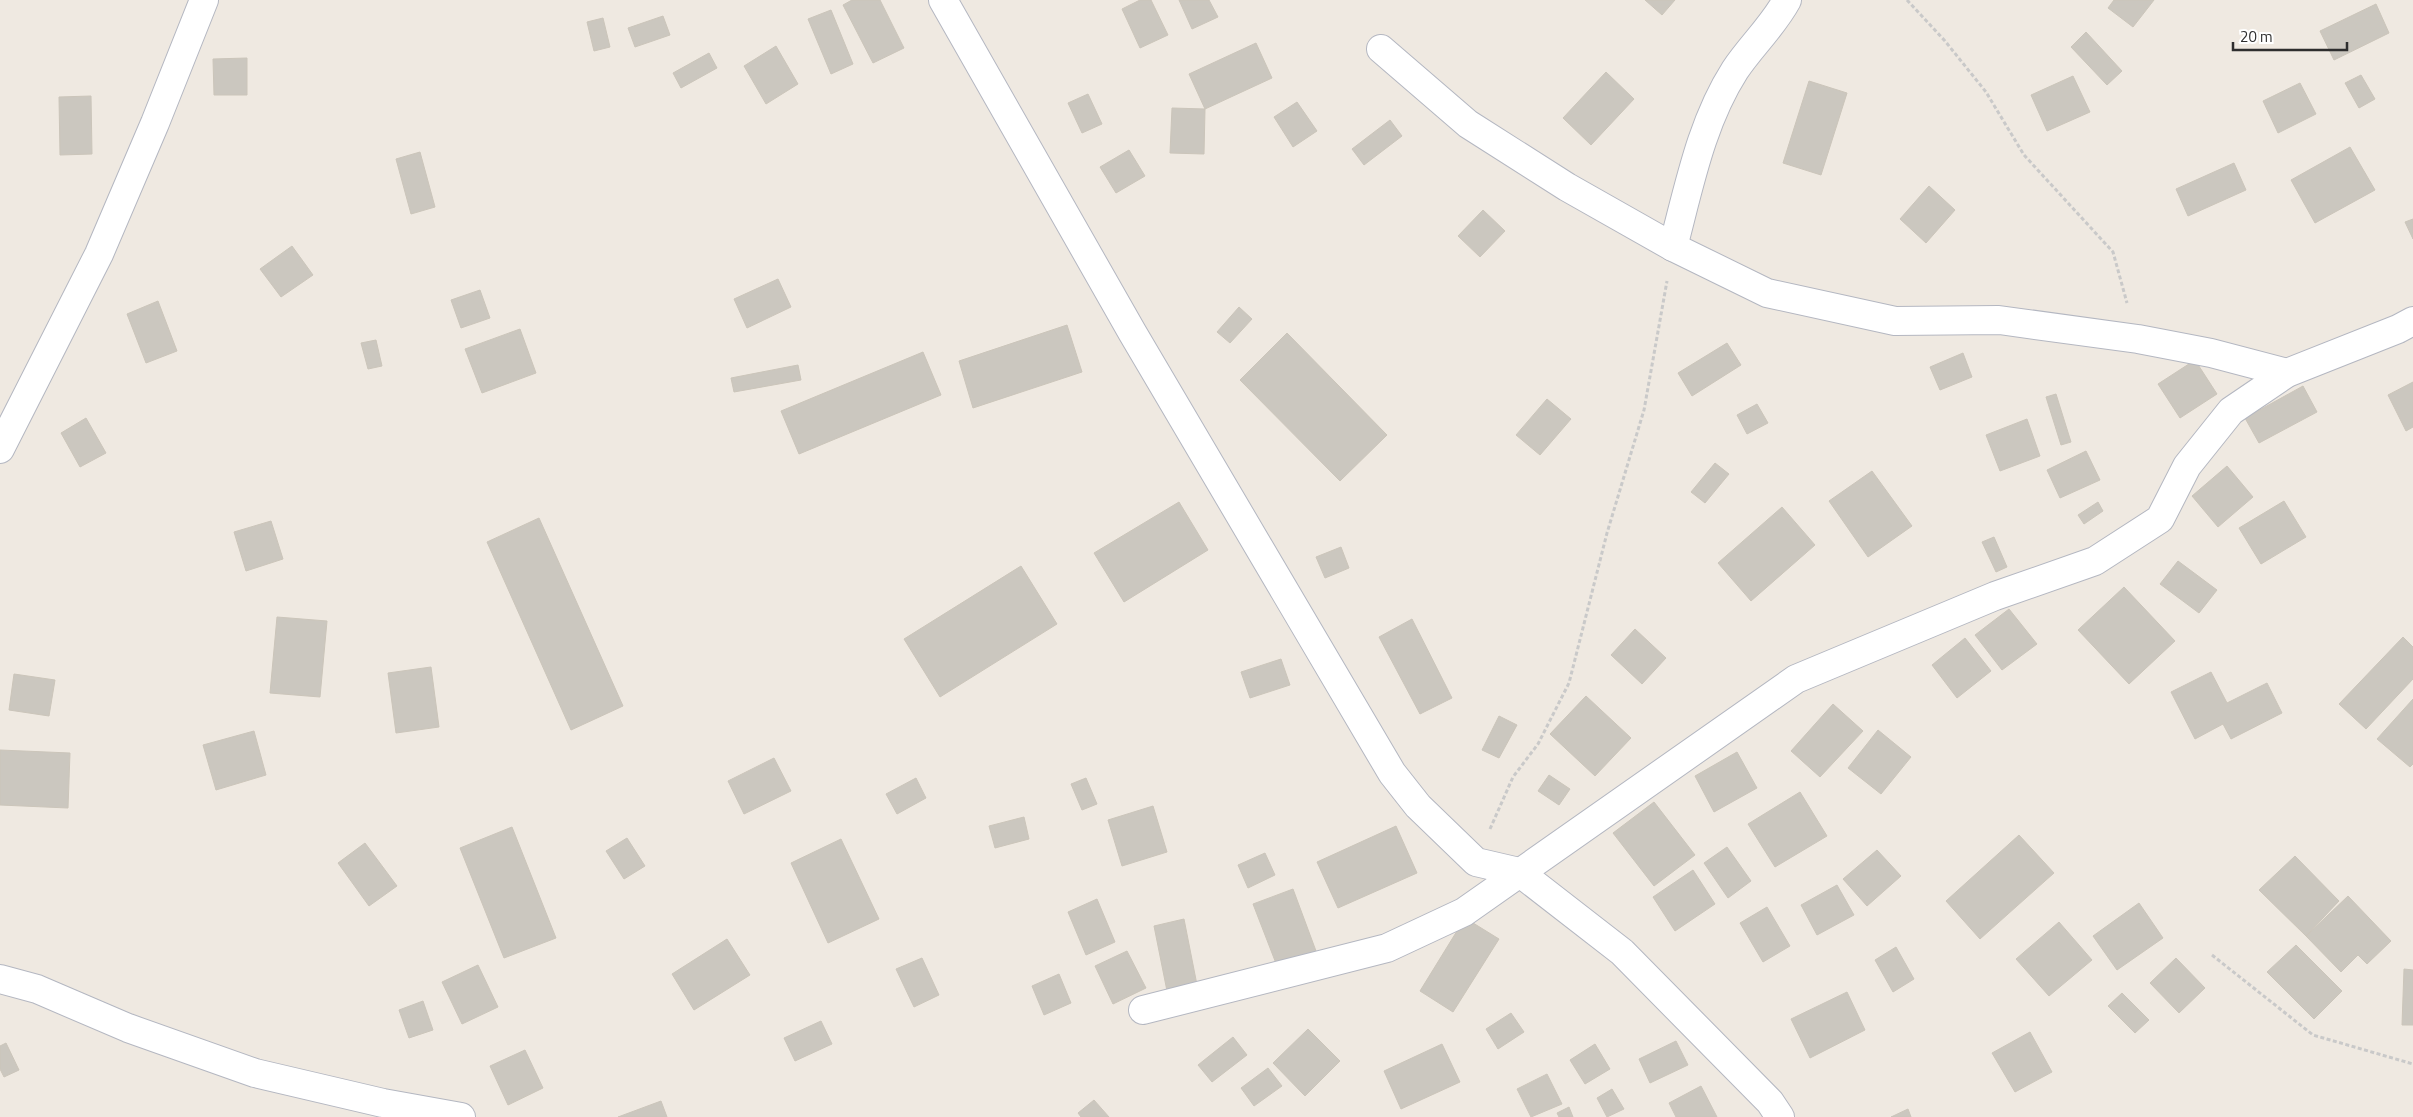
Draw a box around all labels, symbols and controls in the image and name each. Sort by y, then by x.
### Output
scale bar [2233,20,2347,52]
text: 20 m [2240,25,2273,48]

